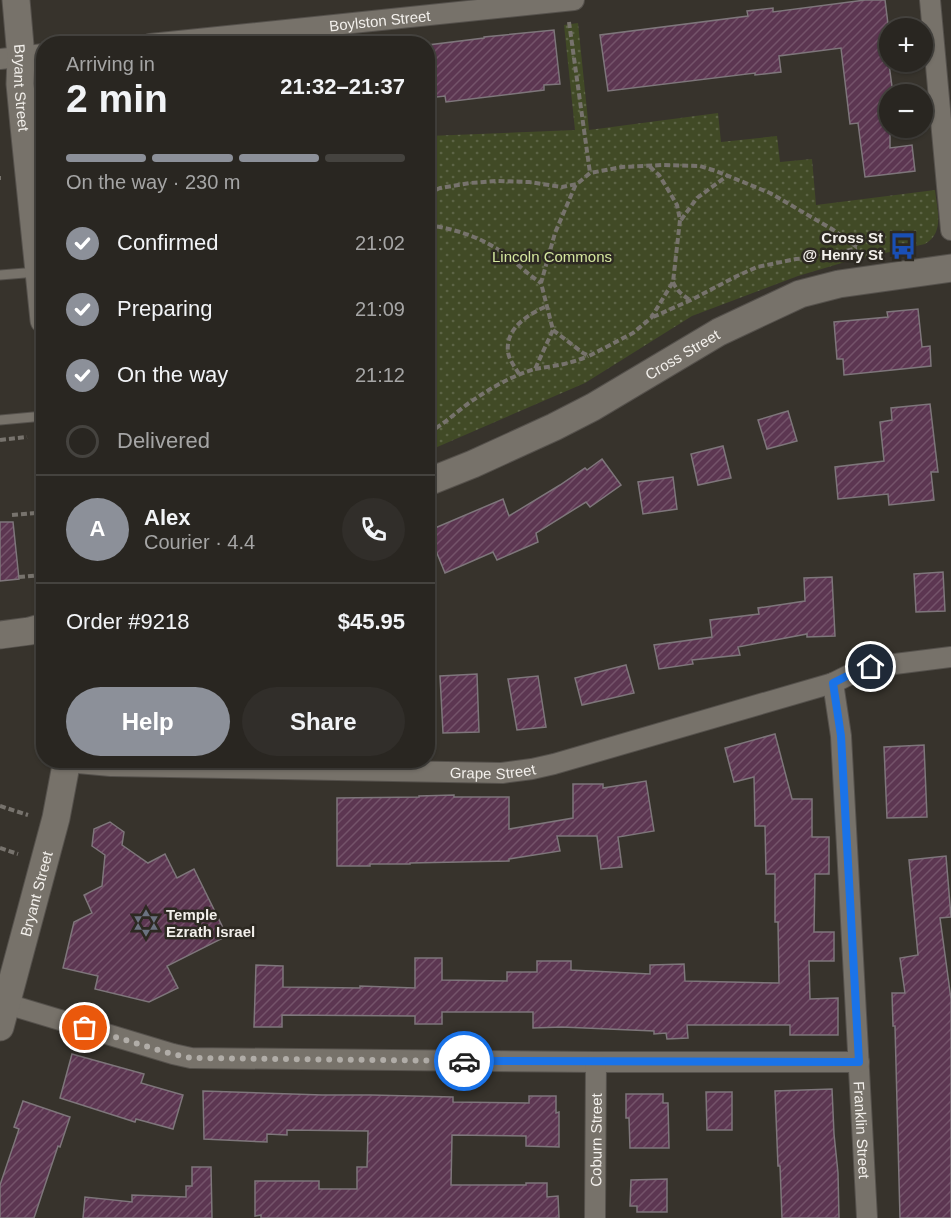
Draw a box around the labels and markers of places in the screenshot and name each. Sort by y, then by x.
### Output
place label: Cross St @ Henry St [803,229,883,263]
bus stop icon: Cross St @ Henry St [888,231,918,261]
pin [845,641,896,692]
place label: Temple Ezrath Israel [166,906,255,940]
synagogue icon: Temple Ezrath Israel [131,908,161,938]
pin [59,1002,110,1053]

